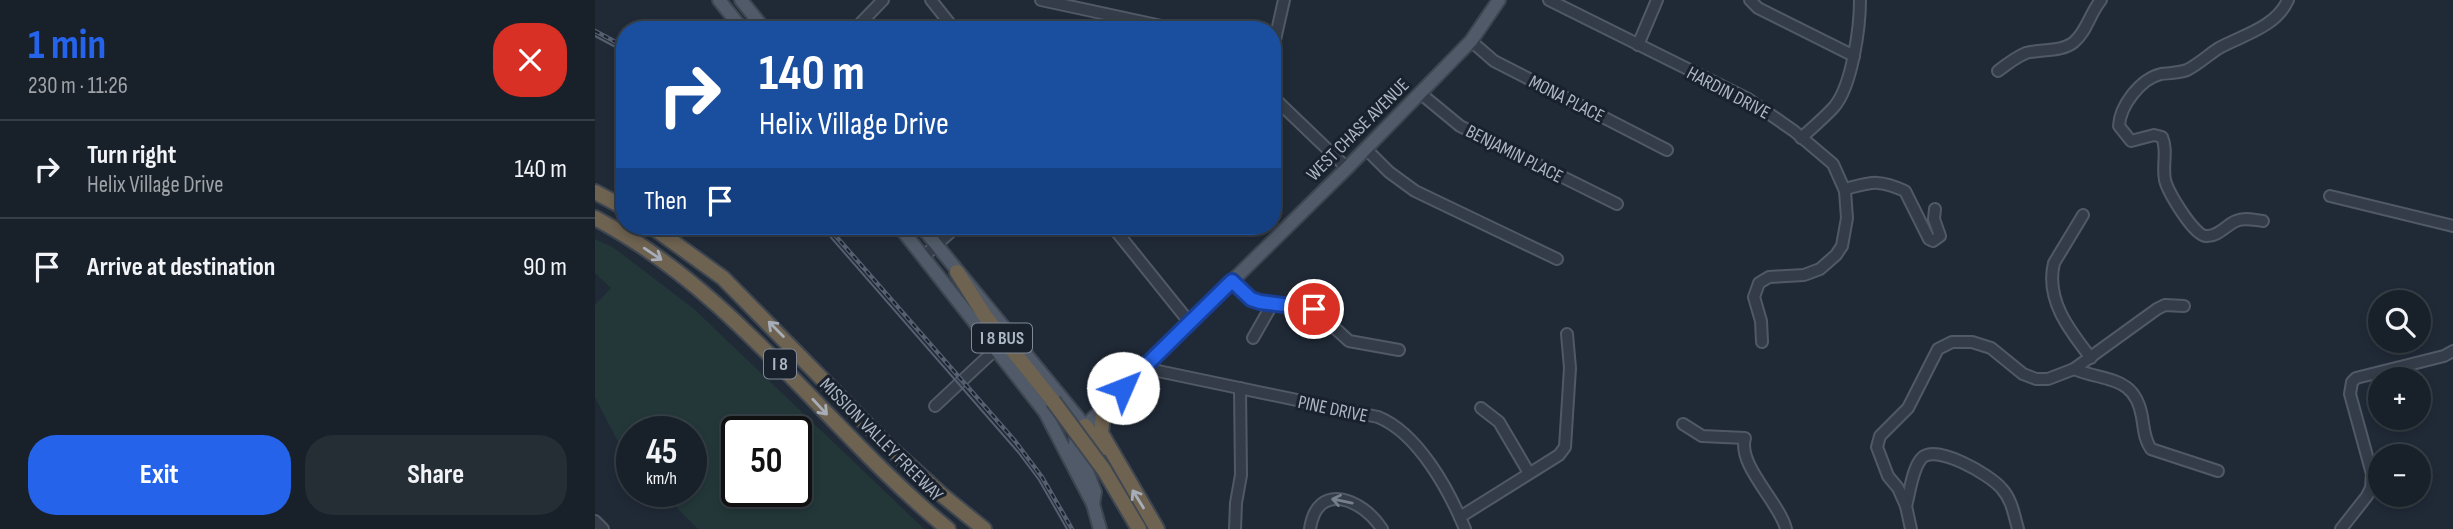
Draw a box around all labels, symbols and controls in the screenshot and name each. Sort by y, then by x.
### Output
text: 1 min [28,20,106,71]
button: close [493,23,567,97]
text: 140 m [759,45,865,104]
icon: right [644,49,735,140]
street label: HARDIN DRIVE [1683,62,1774,125]
street label: MONA PLACE [1525,71,1608,128]
text: 230 m · 11:26 [28,72,128,100]
street label: WEST CHASE AVENUE [1302,74,1414,186]
text: Helix Village Drive [759,105,949,144]
street label: BENJAMIN PLACE [1462,120,1567,189]
text: Turn right [87,140,176,171]
icon: right [28,150,66,188]
text: 140 m [515,154,567,185]
text: Helix Village Drive [87,171,223,199]
icon: arrive [701,182,739,220]
text: Then [644,186,687,217]
one-way arrow [643,247,662,261]
icon: arrive [28,248,66,286]
text: Arrive at destination [87,252,275,283]
text: 90 m [523,252,567,283]
pin [1284,279,1344,339]
icon: arrive [1295,290,1333,328]
map controls [2368,290,2431,507]
button: search [2368,290,2431,353]
one-way arrow [767,321,784,338]
road number: I 8 BUS [972,324,1032,352]
road number: I 8 [764,350,796,378]
position arrow [1086,351,1160,425]
button: + [2368,367,2431,430]
street label: MISSION VALLEY FREEWAY [814,374,947,507]
street label: PINE DRIVE [1296,391,1370,428]
one-way arrow [812,398,829,415]
speed limit sign: 50 [721,416,812,507]
text: 45 [646,431,677,474]
button: Exit [28,435,291,515]
button: Share [305,435,567,515]
button: − [2368,444,2431,507]
text: km/h [646,468,677,489]
one-way arrow [1131,489,1145,509]
one-way arrow [1331,494,1353,507]

